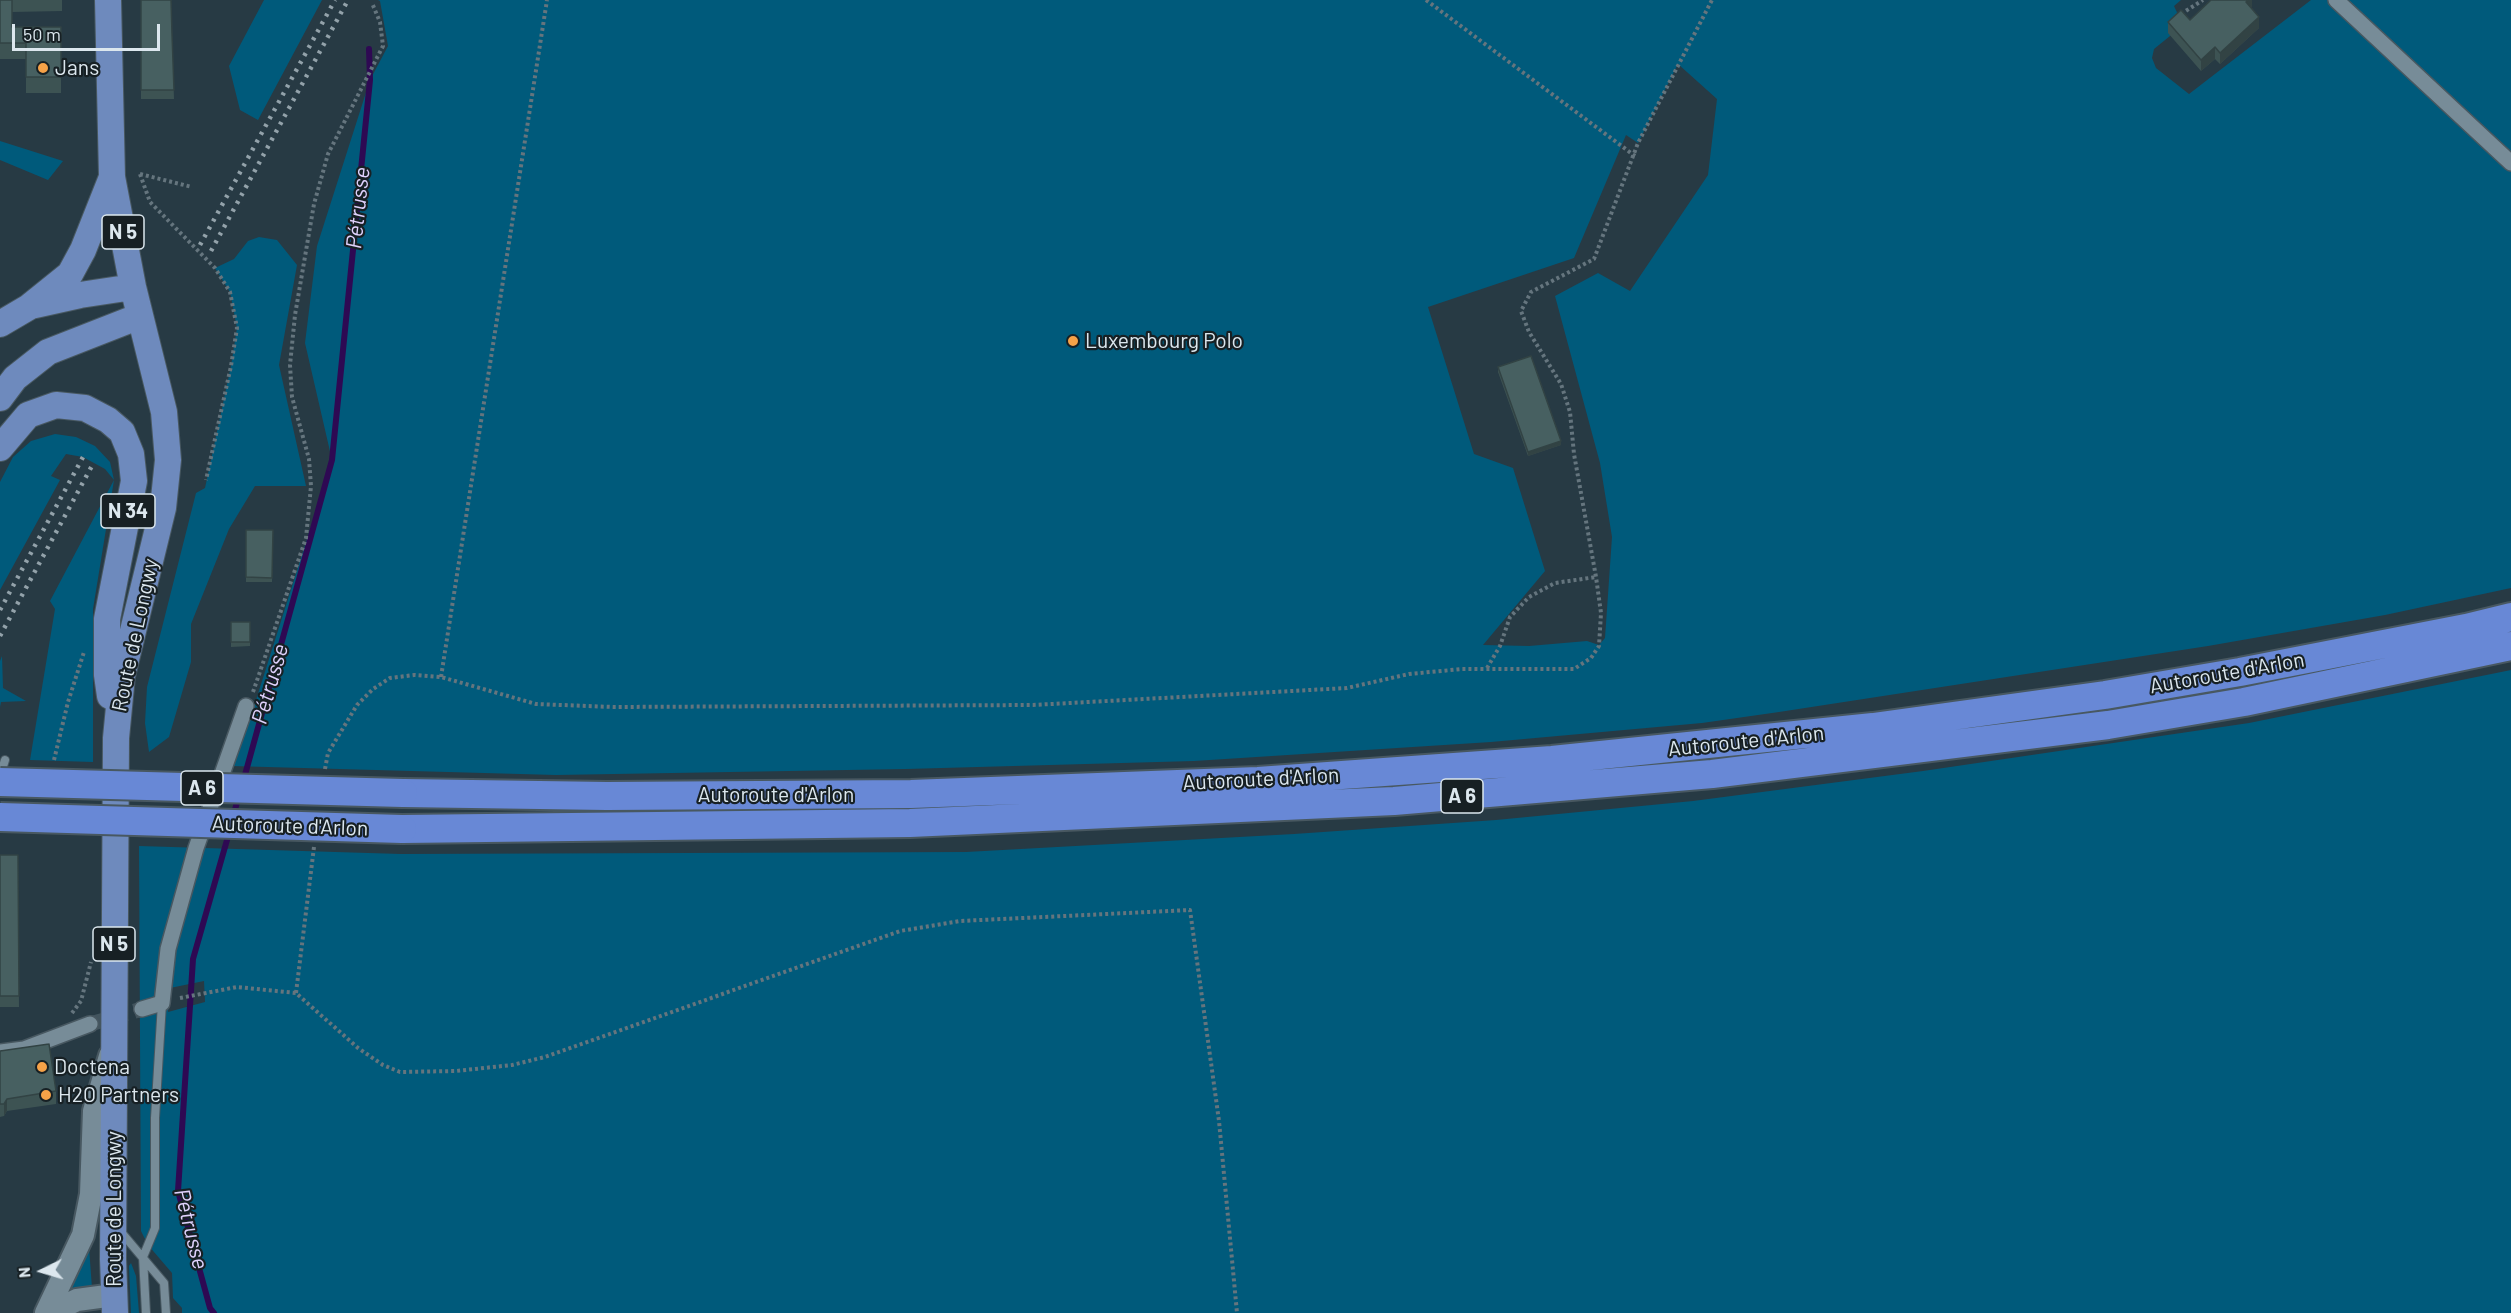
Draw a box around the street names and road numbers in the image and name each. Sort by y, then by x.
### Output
road number: N 5 [102,215,144,249]
road number: N 34 [101,494,155,528]
street label: Route de Longwy [106,556,164,714]
street label: Autoroute d'Arlon [2148,647,2306,699]
street label: Autoroute d'Arlon [1667,720,1825,762]
street label: Autoroute d'Arlon [1182,762,1340,796]
road number: A 6 [181,771,223,805]
road number: A 6 [1441,779,1483,813]
street label: Autoroute d'Arlon [698,782,854,808]
street label: Autoroute d'Arlon [211,811,369,841]
road number: N 5 [93,927,135,961]
street label: Route de Longwy [101,1131,127,1287]

